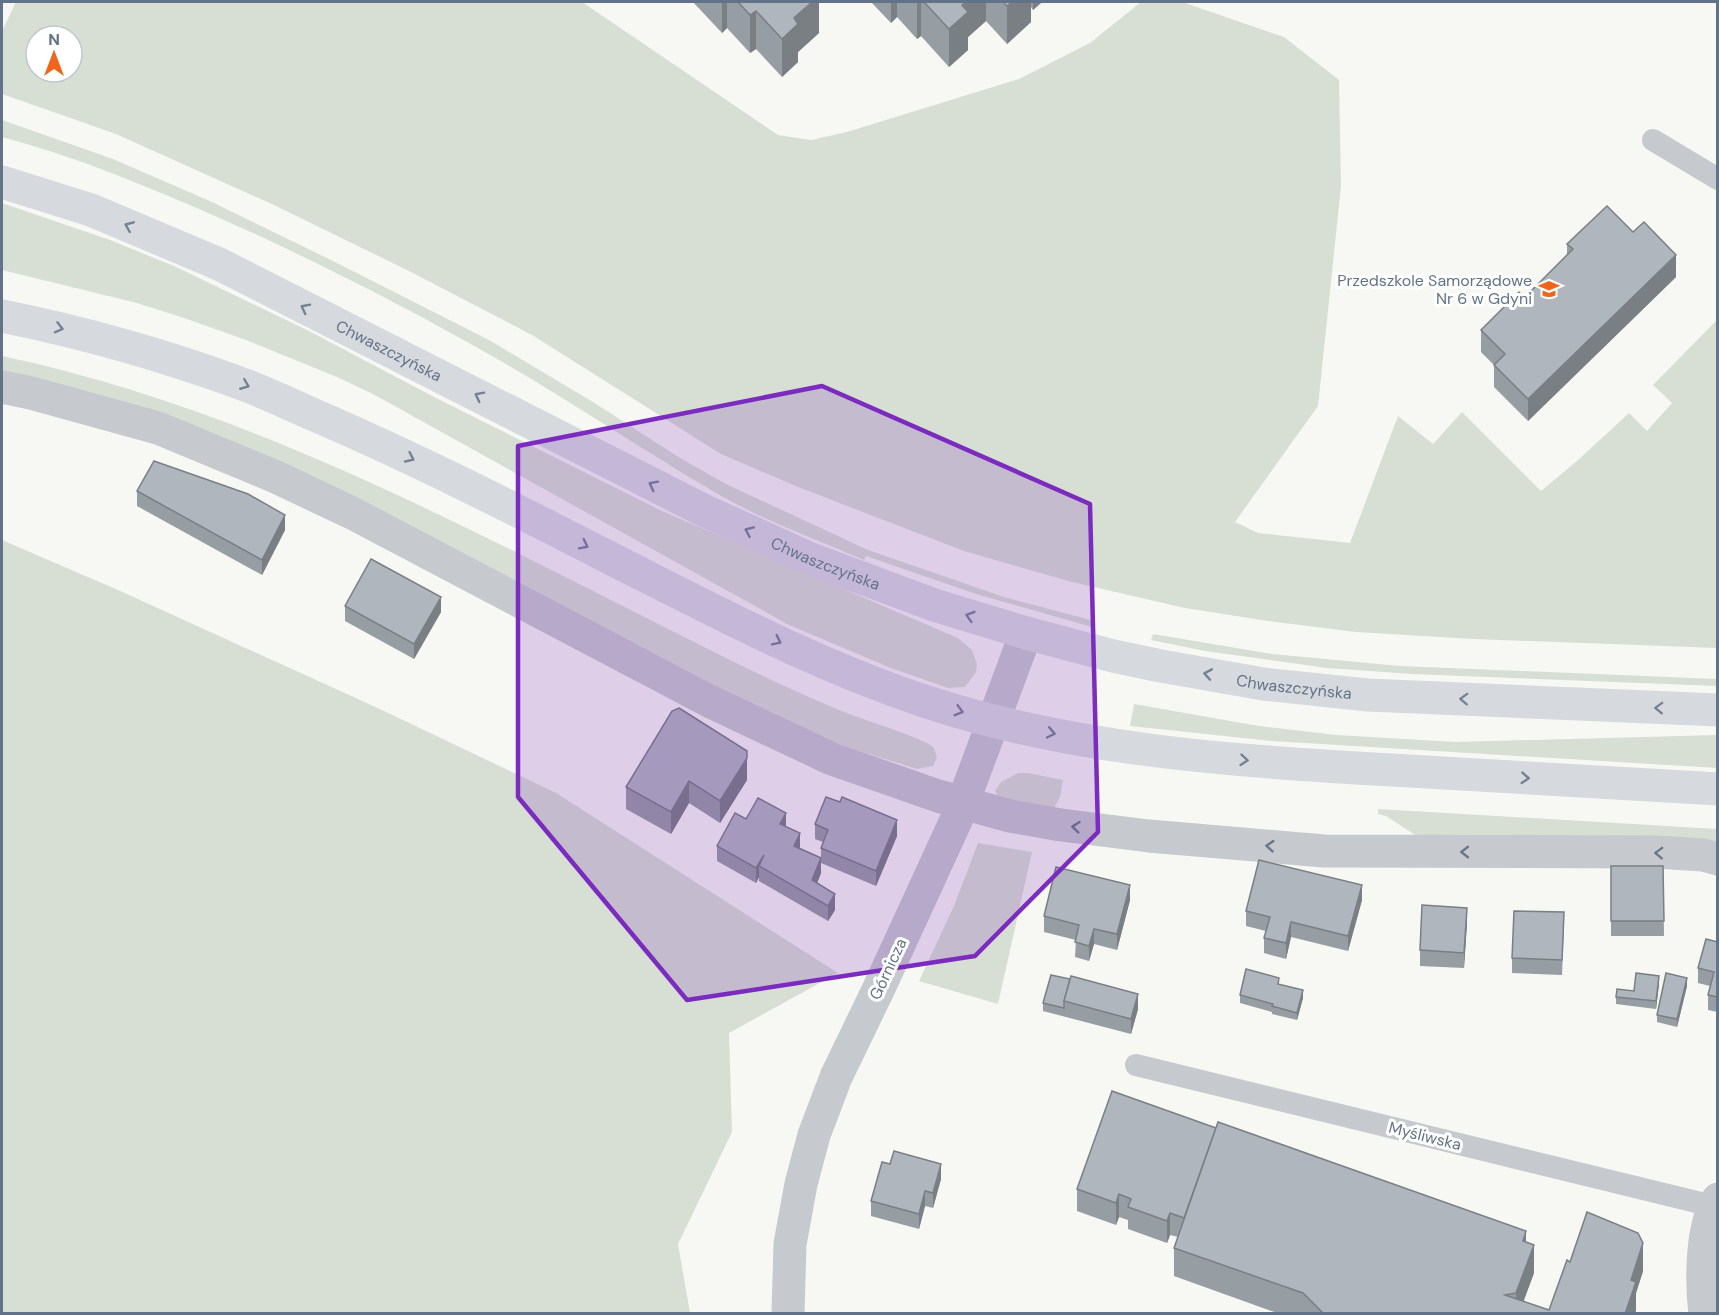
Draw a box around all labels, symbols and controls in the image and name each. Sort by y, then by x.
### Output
north arrow [24,24,84,84]
text: N [48,29,60,50]
one-way arrow [124,221,135,233]
place label: Przedszkole Samorządowe Nr 6 w Gdyni [1337,270,1532,309]
school or university icon: Przedszkole Samorządowe Nr 6 w Gdyni [1537,277,1561,301]
one-way arrow [301,304,312,315]
street label: Chwaszczyńska [333,315,446,386]
one-way arrow [53,321,63,334]
one-way arrow [239,378,250,390]
one-way arrow [475,392,486,404]
one-way arrow [403,450,414,462]
one-way arrow [649,481,659,492]
one-way arrow [745,527,756,539]
street label: Chwaszczyńska [768,532,883,595]
one-way arrow [578,537,589,549]
one-way arrow [965,611,976,623]
one-way arrow [771,634,782,645]
one-way arrow [1203,669,1212,681]
street label: Chwaszczyńska [1235,669,1353,704]
one-way arrow [1460,693,1469,706]
one-way arrow [1655,701,1664,714]
one-way arrow [953,704,964,716]
one-way arrow [1046,726,1056,739]
one-way arrow [1240,753,1249,766]
one-way arrow [1520,771,1529,784]
one-way arrow [1071,821,1080,834]
one-way arrow [1265,840,1274,853]
one-way arrow [1460,846,1469,858]
one-way arrow [1655,846,1664,859]
street label: Górnicza [865,935,911,1003]
street label: Myśliwska [1386,1117,1464,1155]

